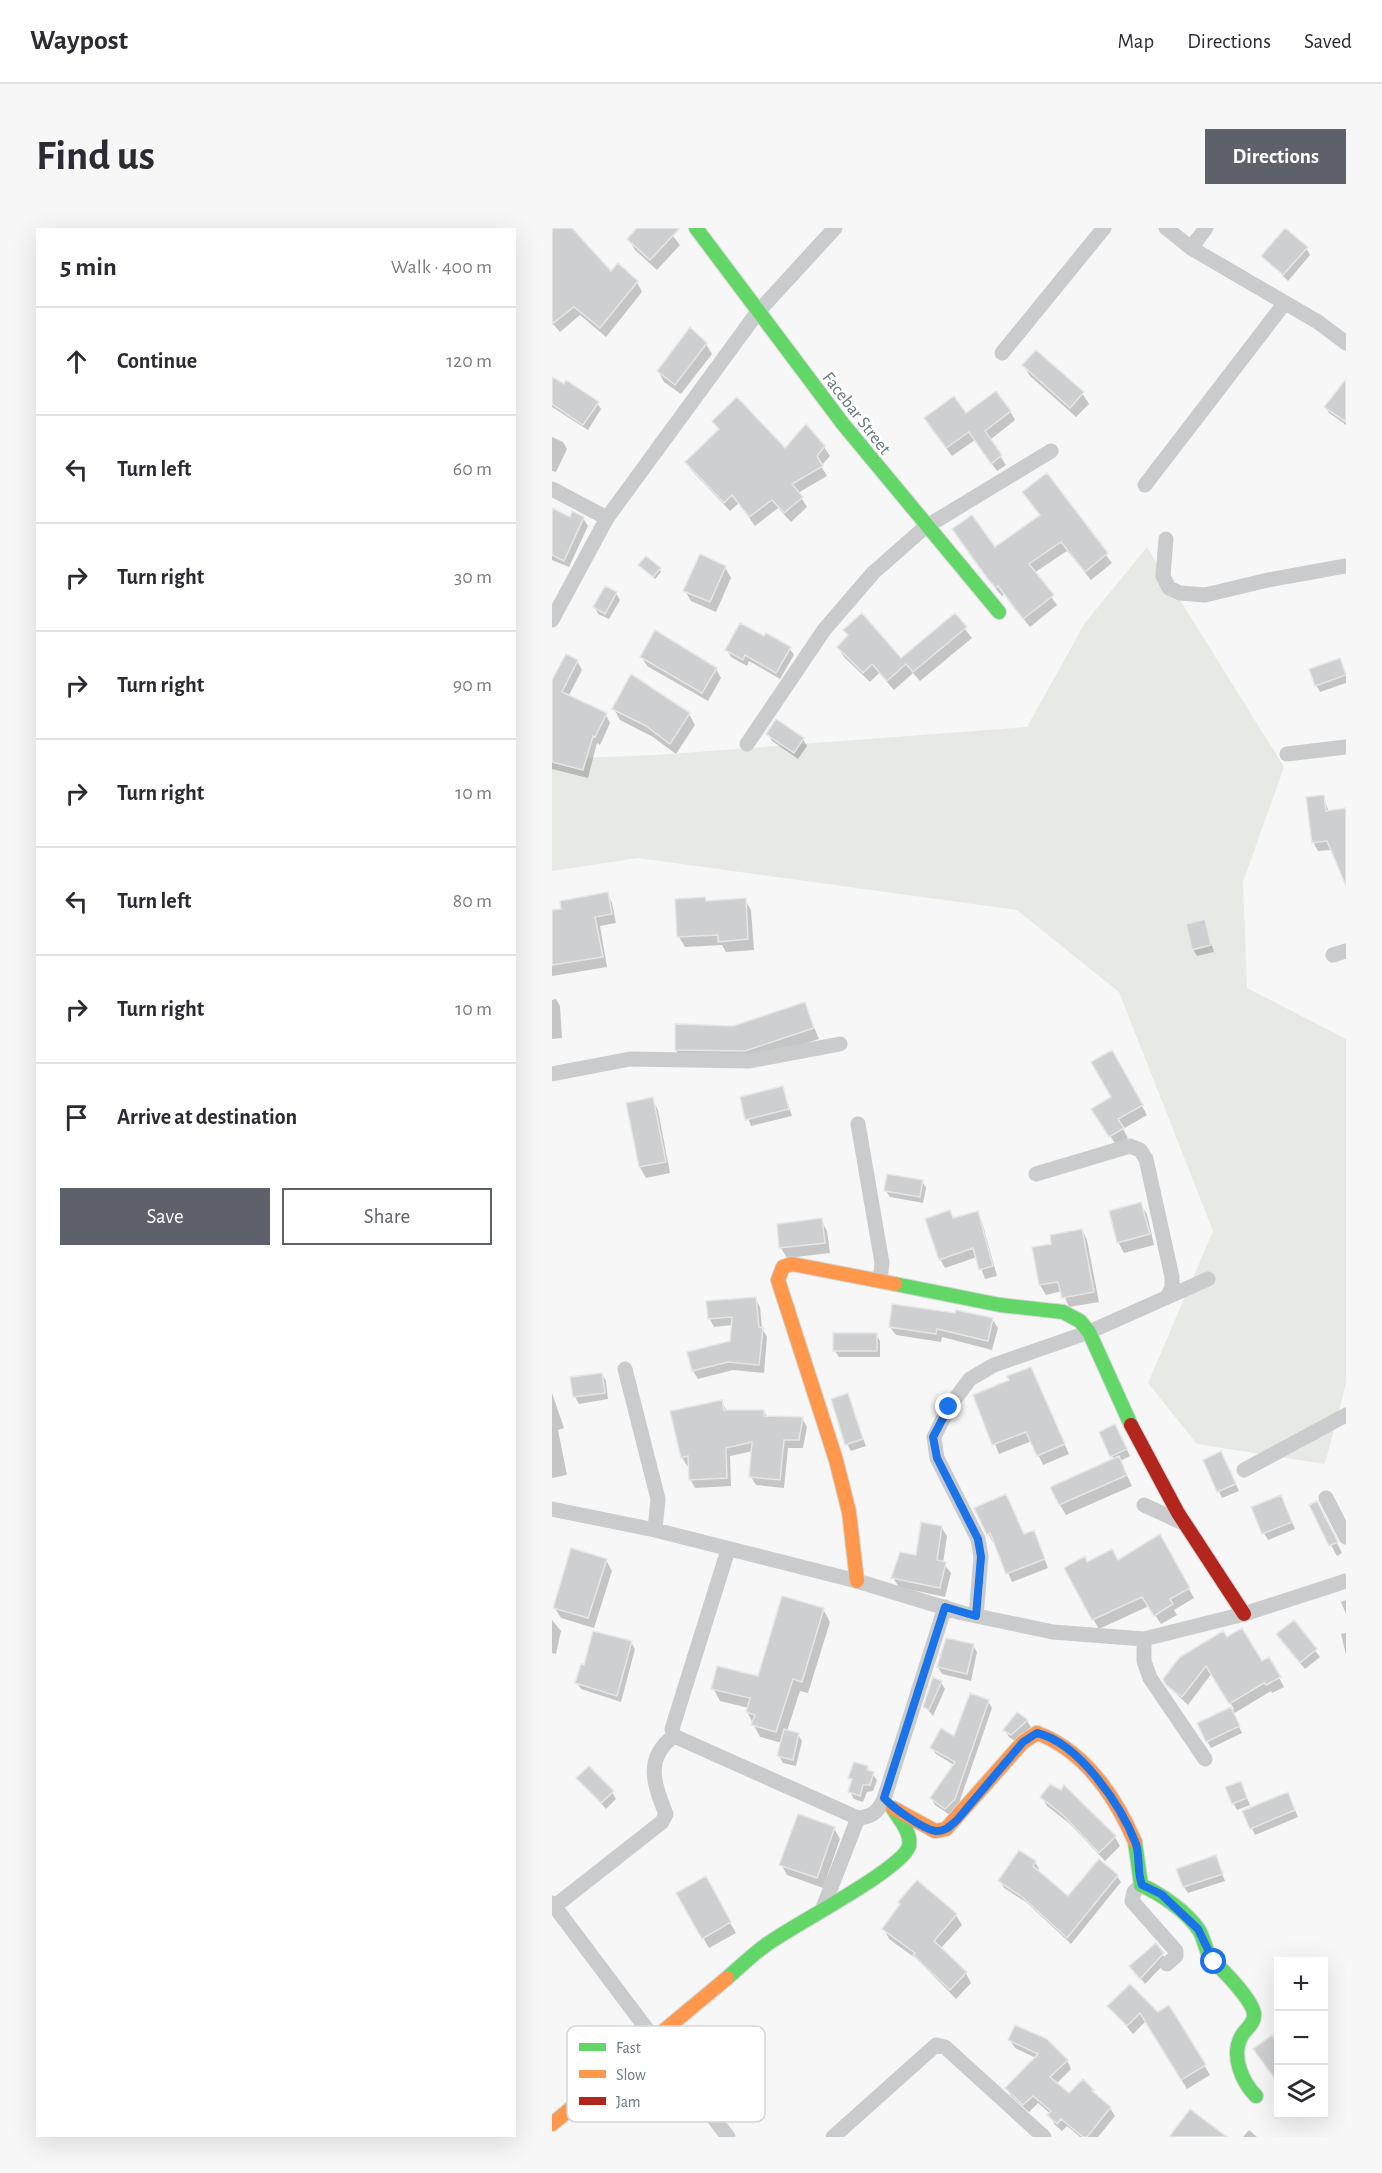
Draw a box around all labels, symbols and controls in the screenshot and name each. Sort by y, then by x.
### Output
text: Waypost [30,27,128,55]
text: Map [1118,31,1154,52]
text: Directions [1187,31,1271,52]
text: Saved [1304,31,1352,52]
button: Directions [1205,129,1346,184]
text: Find us [36,135,155,177]
text: 5 min [60,254,117,280]
text: Walk · 400 m [391,257,492,277]
icon: ahead [60,345,93,378]
text: Continue [117,350,197,372]
text: 120 m [446,351,492,371]
street label: Facebar Street [819,369,894,459]
icon: left [60,453,93,486]
text: Turn left [117,458,191,480]
text: 60 m [453,459,492,479]
icon: right [60,561,93,594]
text: Turn right [117,566,204,588]
text: 30 m [454,567,492,587]
icon: right [60,669,93,702]
text: Turn right [117,674,204,696]
text: 90 m [453,675,492,695]
icon: right [60,777,93,810]
text: Turn right [117,782,204,804]
text: 10 m [455,783,492,803]
icon: left [60,885,93,918]
text: Turn left [117,890,191,912]
text: 80 m [453,891,492,911]
icon: right [60,993,93,1026]
text: Turn right [117,998,204,1020]
text: 10 m [455,999,492,1019]
icon: arrive [60,1101,93,1134]
text: Arrive at destination [117,1106,297,1128]
button: Save [60,1188,270,1245]
button: Share [282,1188,492,1245]
route end [935,1393,961,1419]
route start [1200,1948,1226,1974]
map controls [1274,1957,1328,2119]
button: + [1274,1957,1328,2011]
button: − [1274,2011,1328,2065]
legend [567,2026,765,2122]
text: Fast [616,2040,641,2056]
button: layers [1274,2065,1328,2119]
text: Slow [616,2067,646,2083]
text: Jam [616,2094,641,2110]

